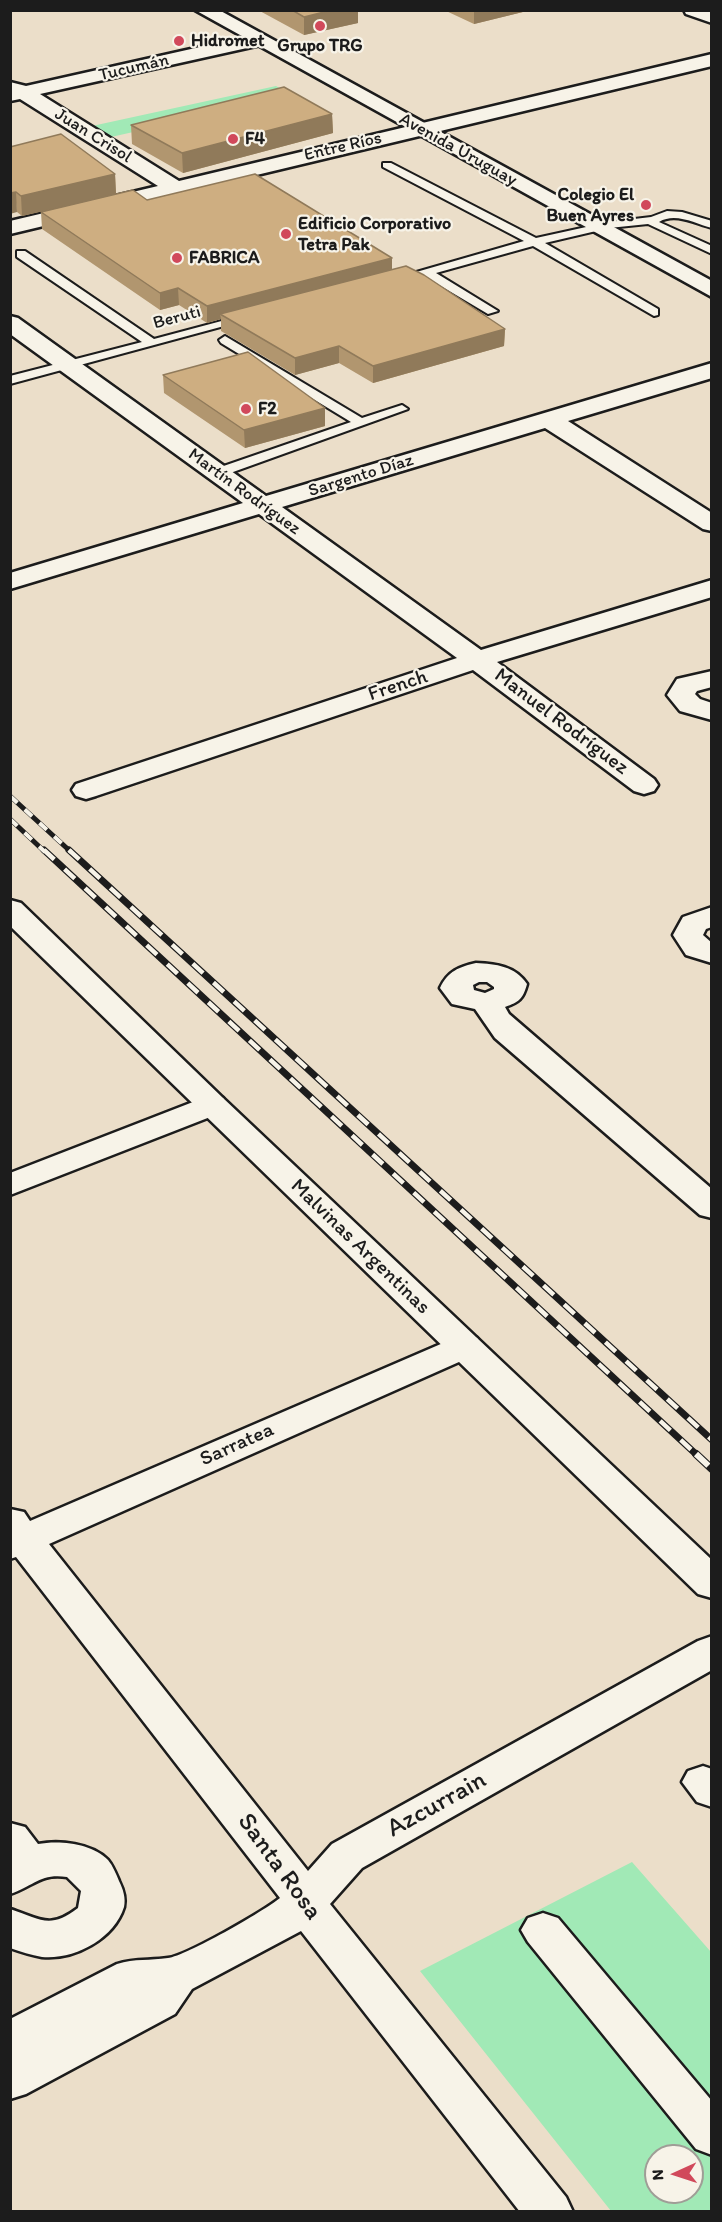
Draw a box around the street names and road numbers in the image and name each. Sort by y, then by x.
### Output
street label: Tucumán [97,49,171,87]
street label: Juan Crisol [50,104,136,168]
street label: Avenida Uruguay [395,109,521,191]
street label: Entre Ríos [302,128,384,166]
street label: Beruti [151,301,203,335]
street label: Martín Rodríguez [184,444,304,540]
street label: Sargento Díaz [306,450,416,502]
street label: Manuel Rodríguez [489,663,633,781]
street label: French [365,665,431,707]
street label: Malvinas Argentinas [285,1174,435,1320]
street label: Sarratea [196,1418,278,1472]
street label: Azcurrain [382,1765,492,1845]
street label: Santa Rosa [230,1807,328,1927]

